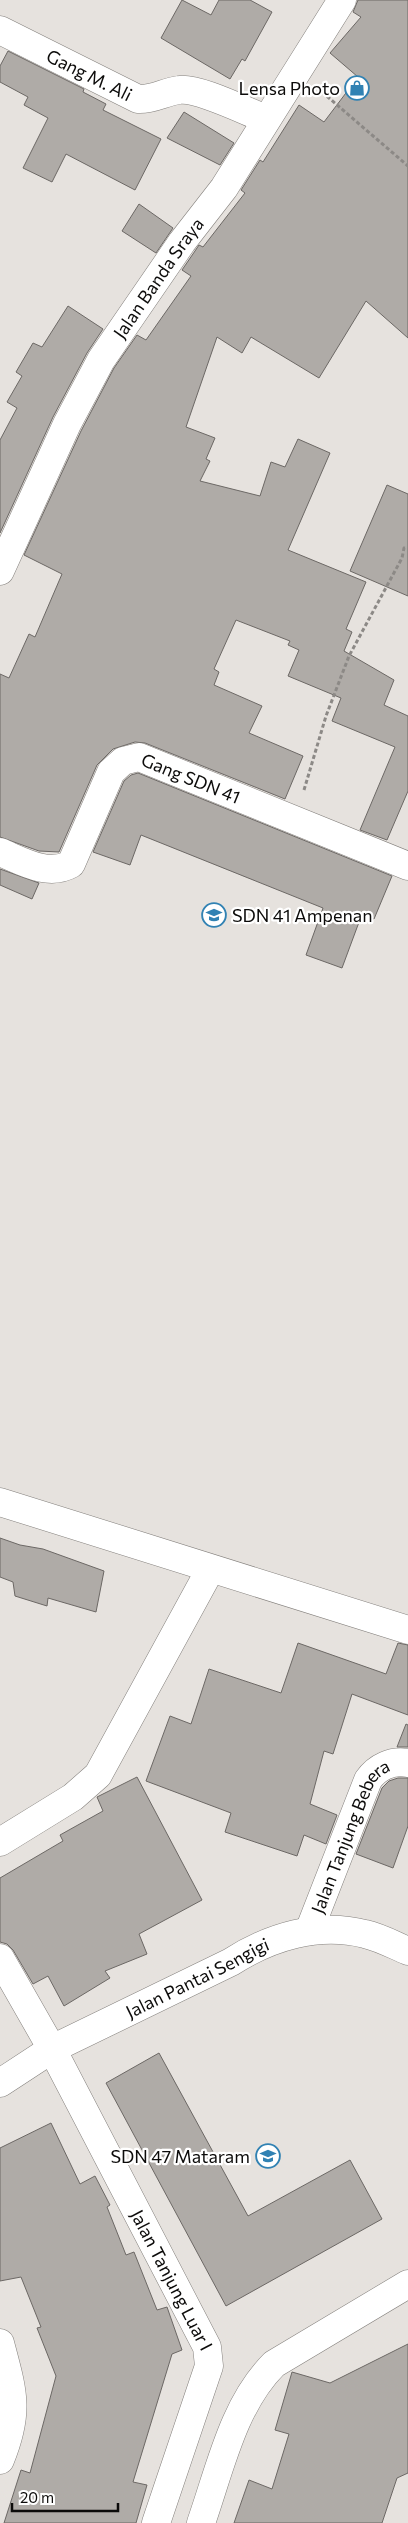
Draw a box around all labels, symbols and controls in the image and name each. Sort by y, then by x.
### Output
street label: Gang M. Ali [43,44,136,105]
shop icon: Lensa Photo [344,75,370,101]
place label: Lensa Photo [239,77,340,99]
street label: Jalan Banda Sraya [108,213,208,343]
street label: Gang SDN 41 [138,748,244,808]
school or university icon: SDN 41 Ampenan [201,902,227,928]
place label: SDN 41 Ampenan [232,904,373,926]
street label: Jalan Tanjung Bebera [306,1754,393,1916]
street label: Jalan Pantai Sengigi [122,1933,272,2023]
school or university icon: SDN 47 Mataram [255,2143,281,2169]
place label: SDN 47 Mataram [110,2145,250,2167]
street label: Jalan Tanjung Luar I [126,2206,218,2354]
scale bar [12,2480,119,2512]
text: 20 m [20,2488,54,2506]

